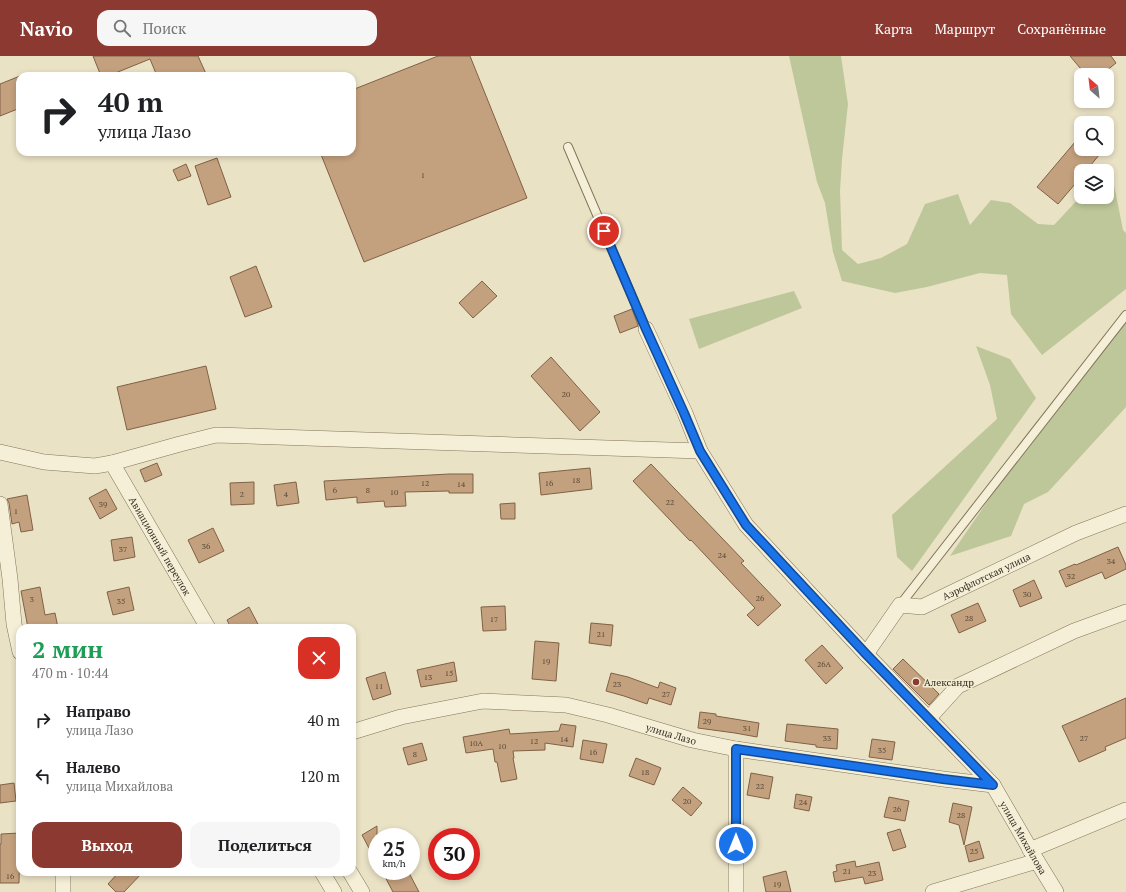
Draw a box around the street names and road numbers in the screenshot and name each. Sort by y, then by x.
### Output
street label: Авиационный переулок [126,494,194,599]
street label: Аэрофлотская улица [940,550,1033,603]
street label: улица Лазо [643,720,698,748]
street label: улица Михайлова [996,798,1050,877]

